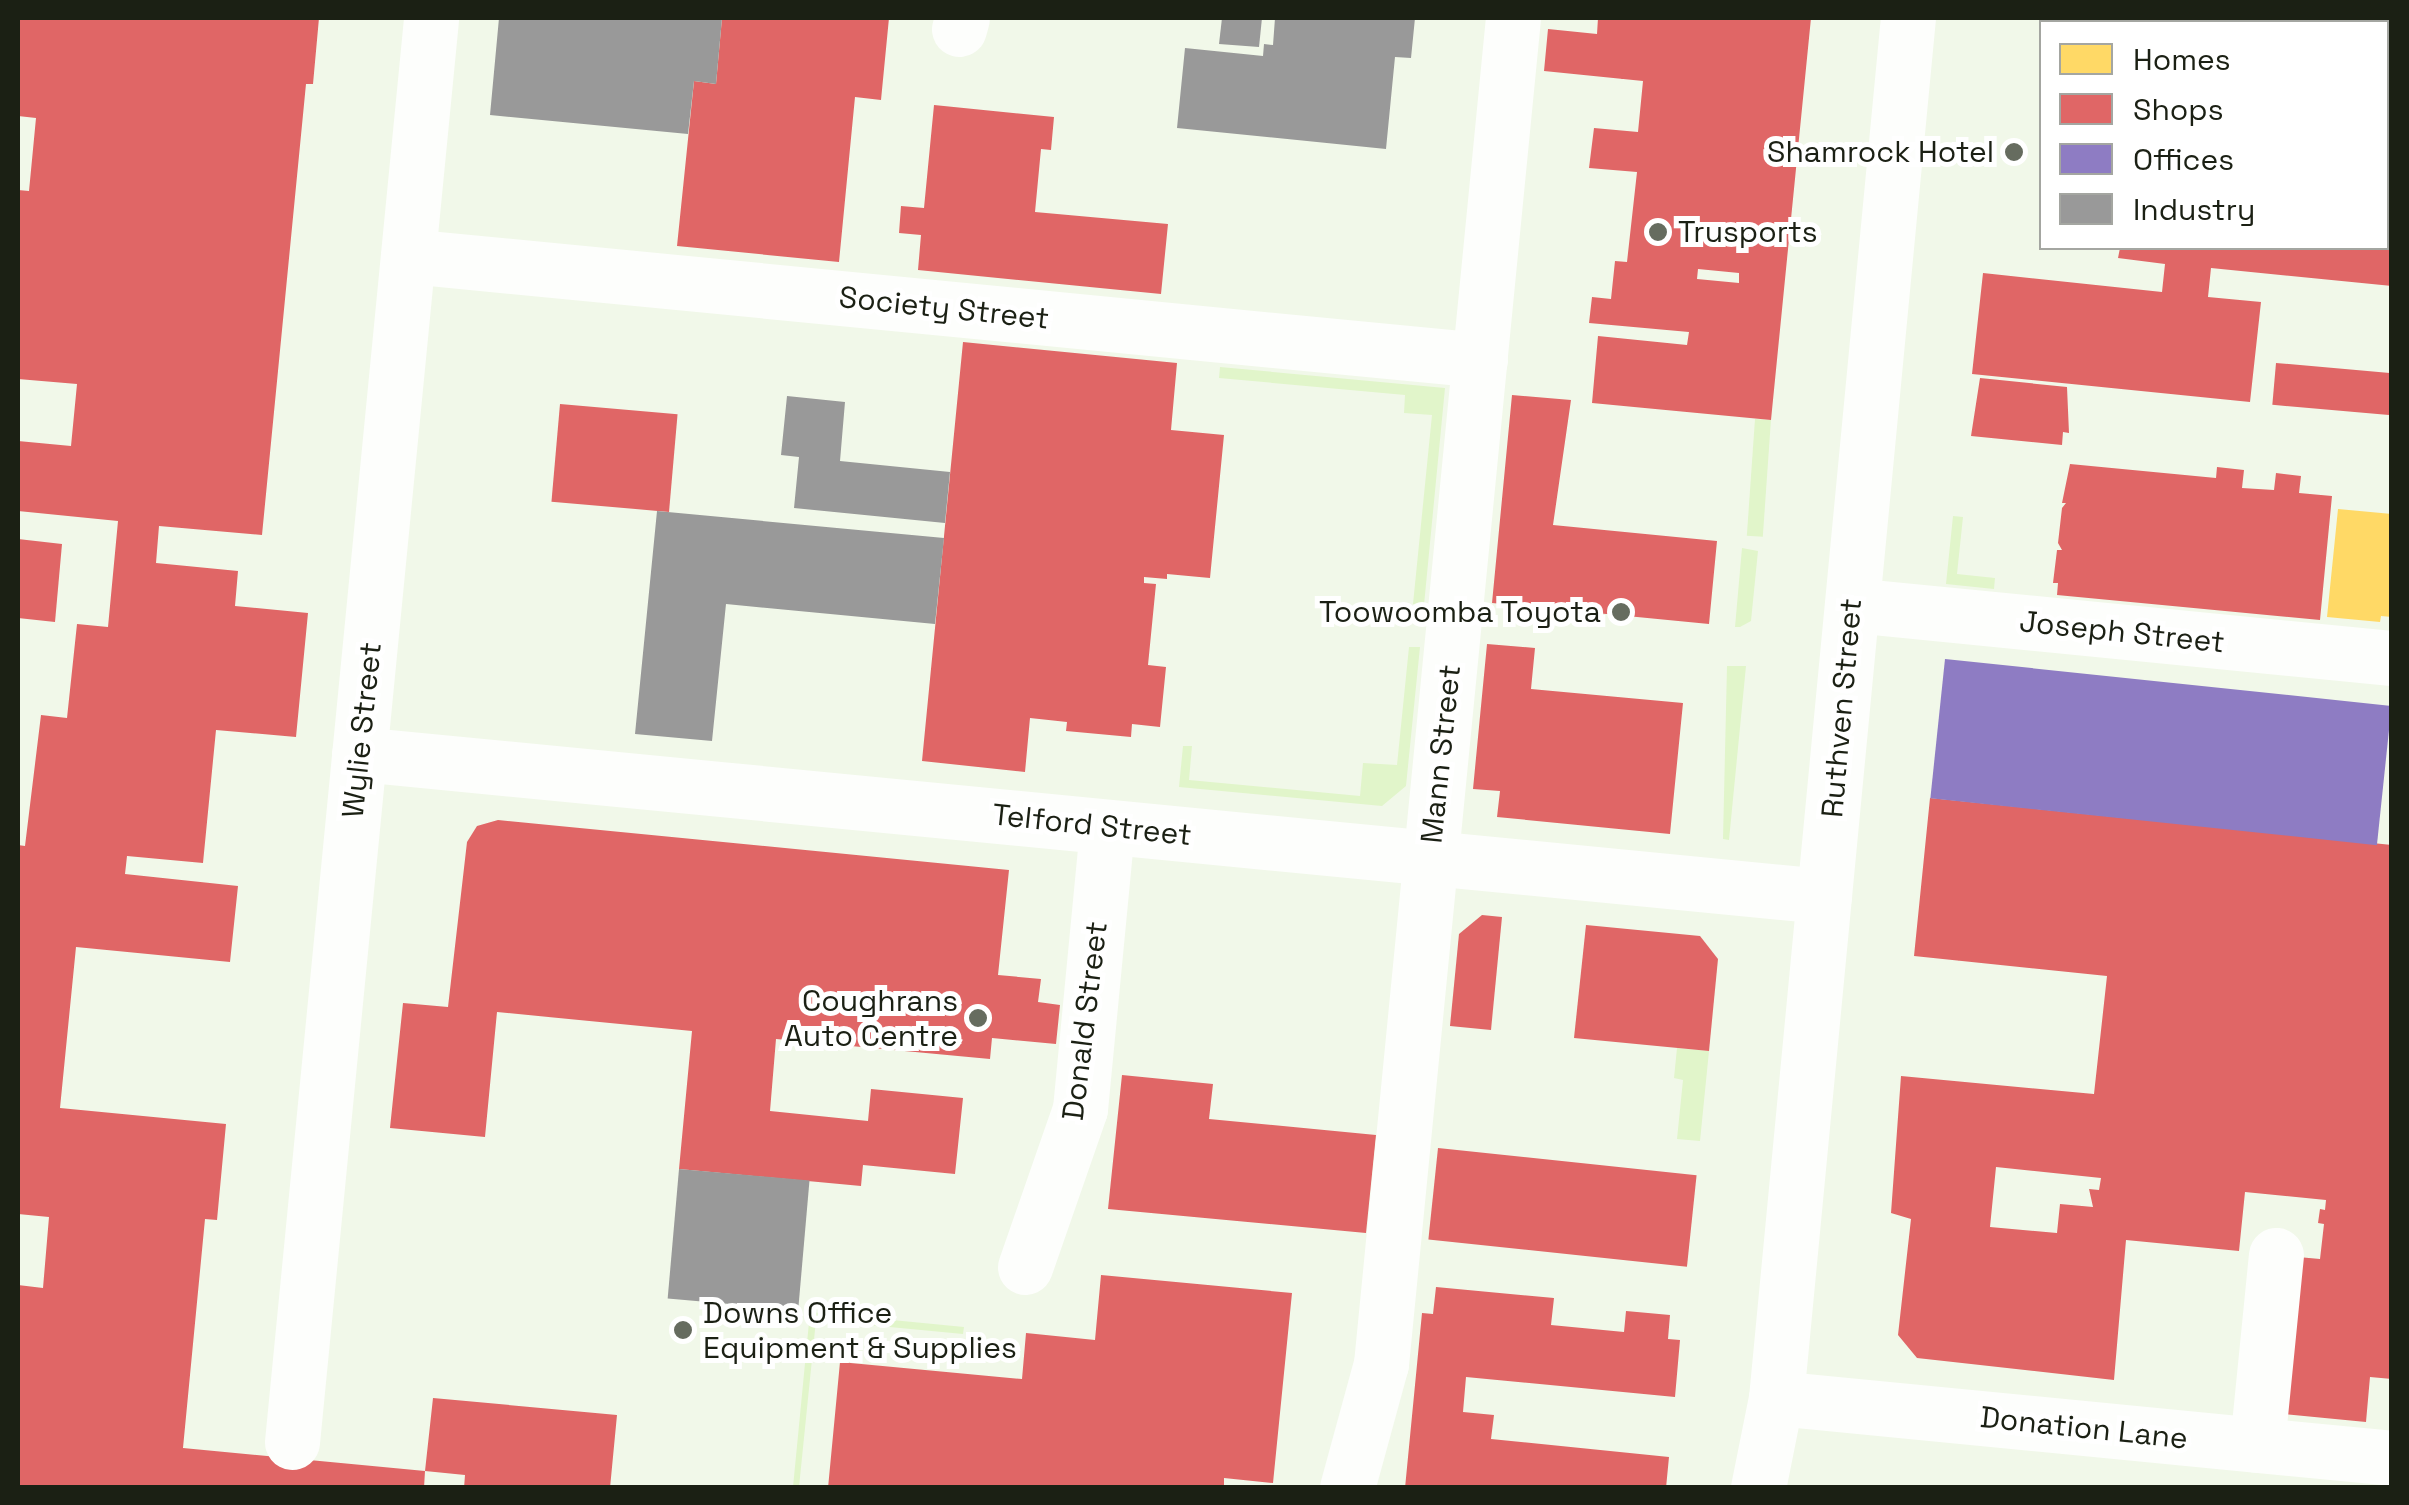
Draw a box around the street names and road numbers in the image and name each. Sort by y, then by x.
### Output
street label: Society Street [837,279,1051,337]
street label: Ruthven Street [1814,597,1870,819]
street label: Joseph Street [2018,603,2226,661]
street label: Wylie Street [335,640,389,820]
street label: Mann Street [1414,663,1468,845]
street label: Telford Street [991,797,1193,853]
street label: Donald Street [1055,919,1115,1123]
street label: Donation Lane [1978,1399,2190,1457]

